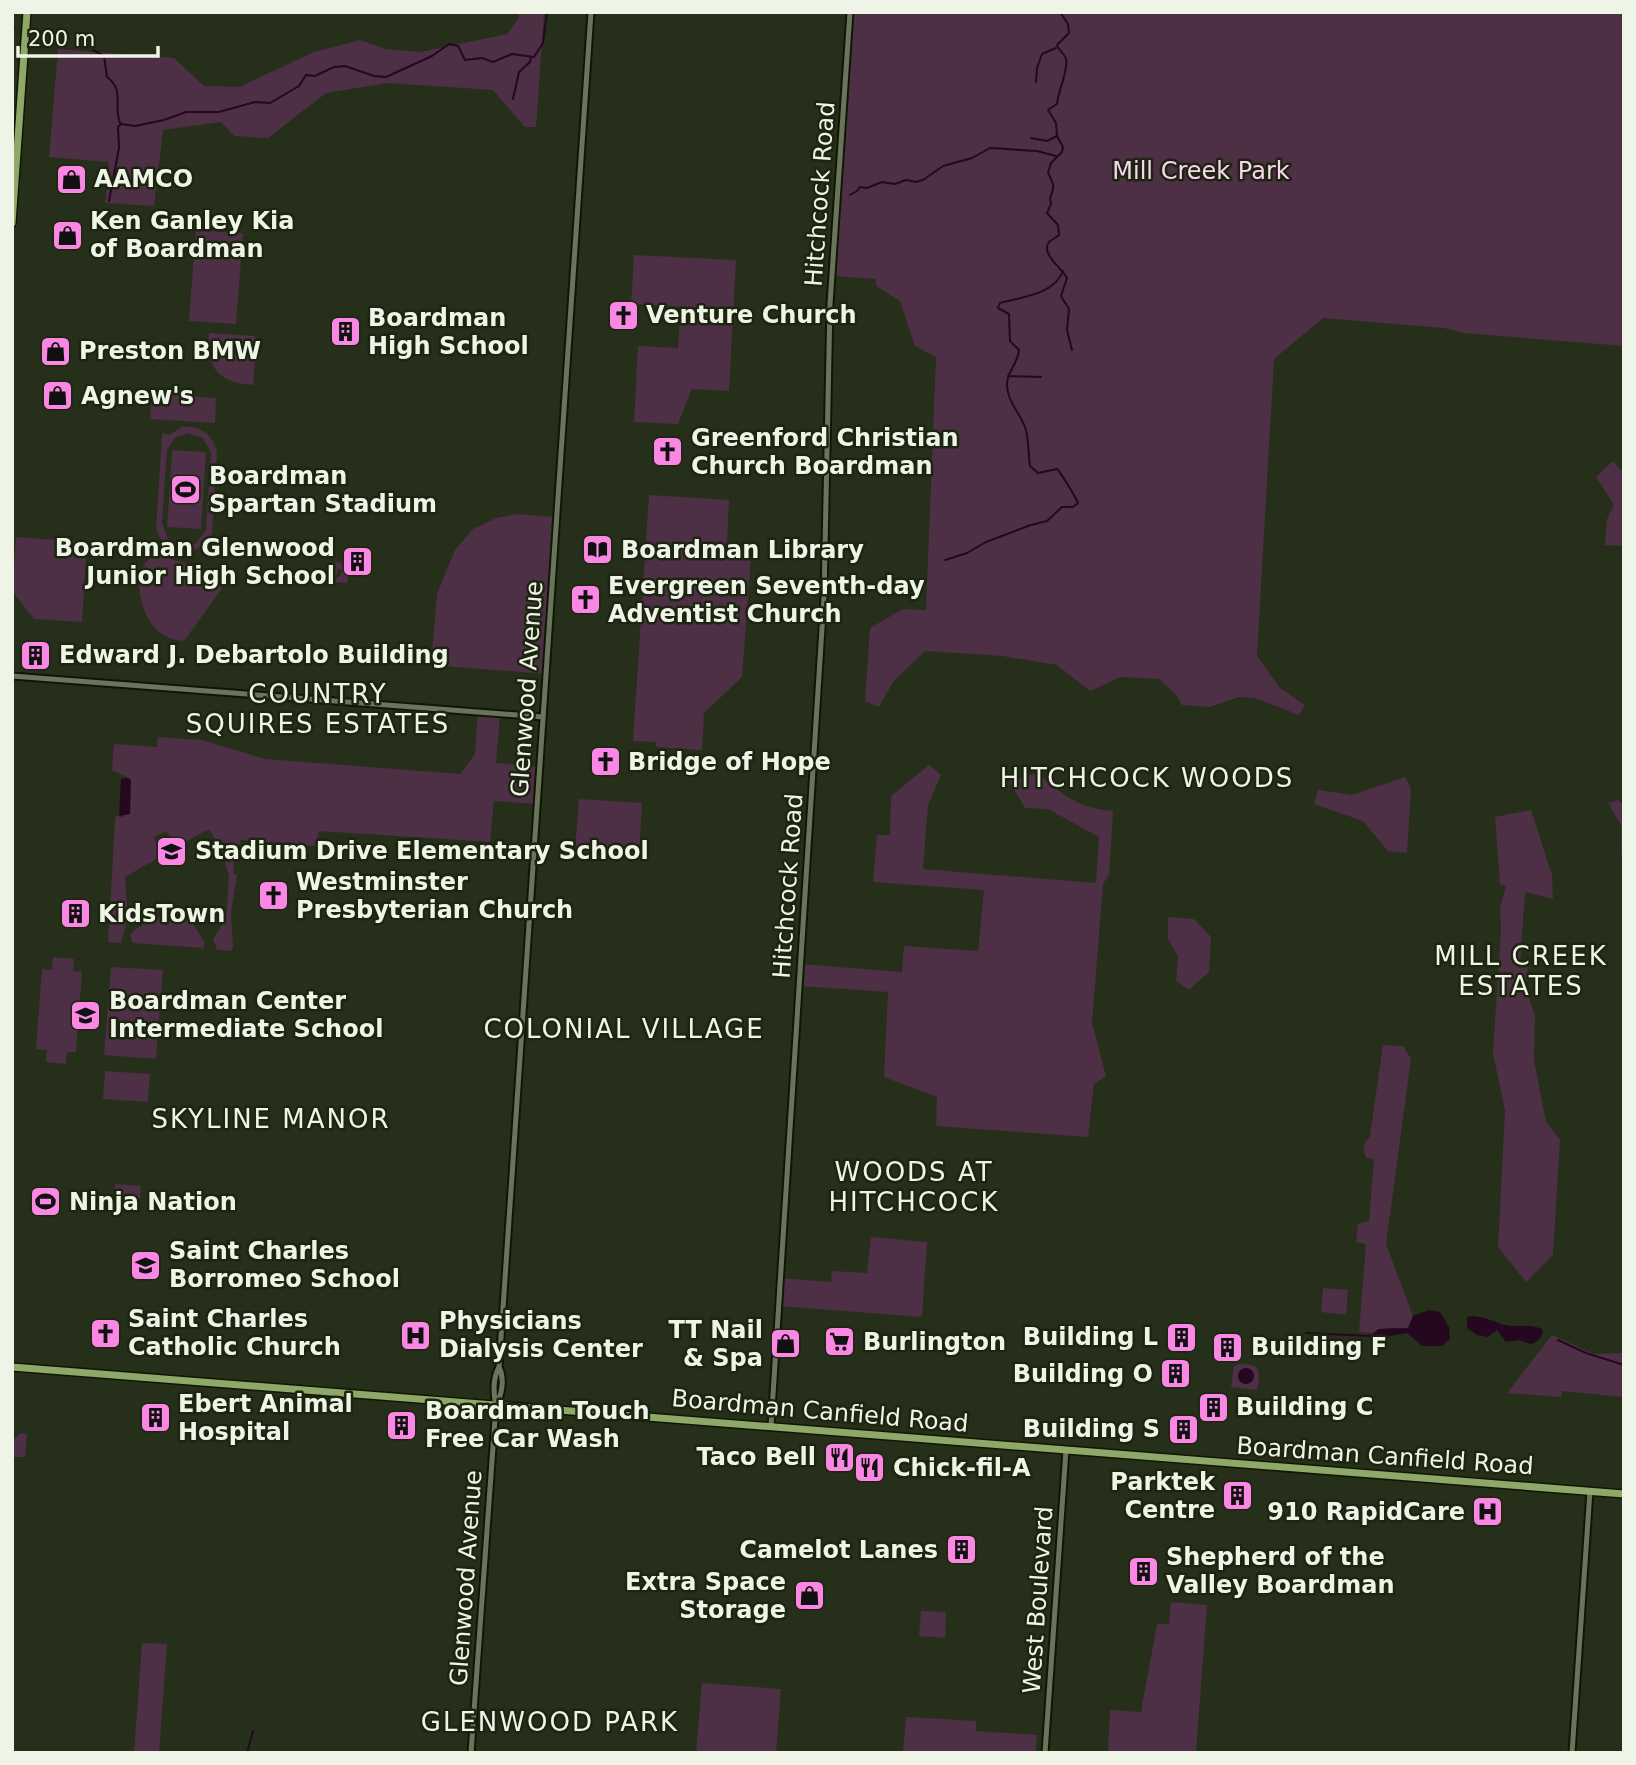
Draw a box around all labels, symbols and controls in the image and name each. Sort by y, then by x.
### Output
scale bar [18,14,158,58]
text: 200 m [28,27,95,51]
street label: Hitchcock Road [800,101,840,287]
park label: Mill Creek Park [1112,157,1290,185]
shop icon: AAMCO [54,162,88,196]
place label: AAMCO [94,165,193,193]
place label: Ken Ganley Kia of Boardman [90,207,294,263]
shop icon: Ken Ganley Kia of Boardman [50,218,84,252]
church icon: Venture Church [606,298,640,332]
place label: Venture Church [646,301,857,329]
place label: Boardman High School [368,304,529,360]
building icon: Boardman High School [328,315,362,349]
shop icon: Preston BMW [39,334,73,368]
place label: Preston BMW [79,337,261,365]
shop icon: Agnew's [41,379,75,413]
place label: Agnew's [81,382,194,410]
place label: Greenford Christian Church Boardman [691,424,959,480]
church icon: Greenford Christian Church Boardman [651,435,685,469]
place label: Boardman Spartan Stadium [209,462,437,518]
sports icon: Boardman Spartan Stadium [169,473,203,507]
library icon: Boardman Library [581,533,615,567]
place label: Boardman Glenwood Junior High School [55,534,335,590]
place label: Boardman Library [621,536,864,564]
building icon: Boardman Glenwood Junior High School [341,545,375,579]
place label: Evergreen Seventh-day Adventist Church [608,572,925,628]
street label: Glenwood Avenue [505,580,549,798]
church icon: Evergreen Seventh-day Adventist Church [568,583,602,617]
building icon: Edward J. Debartolo Building [19,638,53,672]
place label: Edward J. Debartolo Building [59,641,449,669]
district label: COUNTRY SQUIRES ESTATES [186,679,450,739]
church icon: Bridge of Hope [588,745,622,779]
place label: Bridge of Hope [628,748,831,776]
district label: HITCHCOCK WOODS [1000,763,1294,793]
street label: Hitchcock Road [768,793,808,979]
school or university icon: Stadium Drive Elementary School [155,834,189,868]
place label: Stadium Drive Elementary School [195,837,649,865]
place label: Westminster Presbyterian Church [296,868,573,924]
church icon: Westminster Presbyterian Church [256,879,290,913]
building icon: KidsTown [58,897,92,931]
place label: KidsTown [98,900,225,928]
district label: MILL CREEK ESTATES [1434,941,1608,1001]
place label: Boardman Center Intermediate School [109,987,383,1043]
school or university icon: Boardman Center Intermediate School [69,998,103,1032]
district label: COLONIAL VILLAGE [483,1014,765,1044]
district label: SKYLINE MANOR [151,1104,391,1134]
district label: WOODS AT HITCHCOCK [828,1157,1000,1217]
sports icon: Ninja Nation [29,1185,63,1219]
place label: Ninja Nation [69,1188,237,1216]
place label: Saint Charles Borromeo School [169,1237,400,1293]
school or university icon: Saint Charles Borromeo School [129,1248,163,1282]
place label: Saint Charles Catholic Church [128,1305,341,1361]
place label: Physicians Dialysis Center [439,1307,643,1363]
church icon: Saint Charles Catholic Church [88,1316,122,1350]
place label: TT Nail & Spa [669,1316,763,1372]
hospital icon: Physicians Dialysis Center [399,1318,433,1352]
building icon: Building L [1164,1320,1198,1354]
place label: Building L [1023,1323,1158,1351]
supermarket icon: Burlington [823,1325,857,1359]
shop icon: TT Nail & Spa [769,1327,803,1361]
place label: Burlington [863,1328,1006,1356]
building icon: Building F [1211,1330,1245,1364]
place label: Building F [1251,1333,1387,1361]
building icon: Building O [1159,1357,1193,1391]
place label: Building O [1013,1360,1153,1388]
street label: Boardman Canfield Road [670,1384,970,1438]
place label: Ebert Animal Hospital [178,1390,353,1446]
building icon: Building C [1196,1390,1230,1424]
place label: Building C [1236,1393,1373,1421]
place label: Boardman Touch Free Car Wash [425,1397,650,1453]
building icon: Ebert Animal Hospital [138,1401,172,1435]
building icon: Boardman Touch Free Car Wash [385,1408,419,1442]
building icon: Building S [1166,1412,1200,1446]
place label: Building S [1023,1415,1160,1443]
street label: Boardman Canfield Road [1235,1432,1535,1480]
restaurant icon: Taco Bell [822,1440,856,1474]
place label: Taco Bell [696,1443,816,1471]
restaurant icon: Chick-fil-A [853,1451,887,1485]
place label: Chick-fil-A [893,1454,1031,1482]
place label: Parktek Centre [1110,1468,1216,1524]
street label: Glenwood Avenue [444,1469,488,1687]
building icon: Parktek Centre [1221,1479,1255,1513]
hospital icon: 910 RapidCare [1471,1495,1505,1529]
place label: 910 RapidCare [1267,1498,1465,1526]
street label: West Boulevard [1017,1505,1059,1695]
building icon: Camelot Lanes [944,1533,978,1567]
place label: Camelot Lanes [739,1536,938,1564]
place label: Shepherd of the Valley Boardman [1166,1543,1394,1599]
building icon: Shepherd of the Valley Boardman [1126,1554,1160,1588]
place label: Extra Space Storage [625,1568,786,1624]
shop icon: Extra Space Storage [792,1579,826,1613]
district label: GLENWOOD PARK [421,1707,679,1737]

